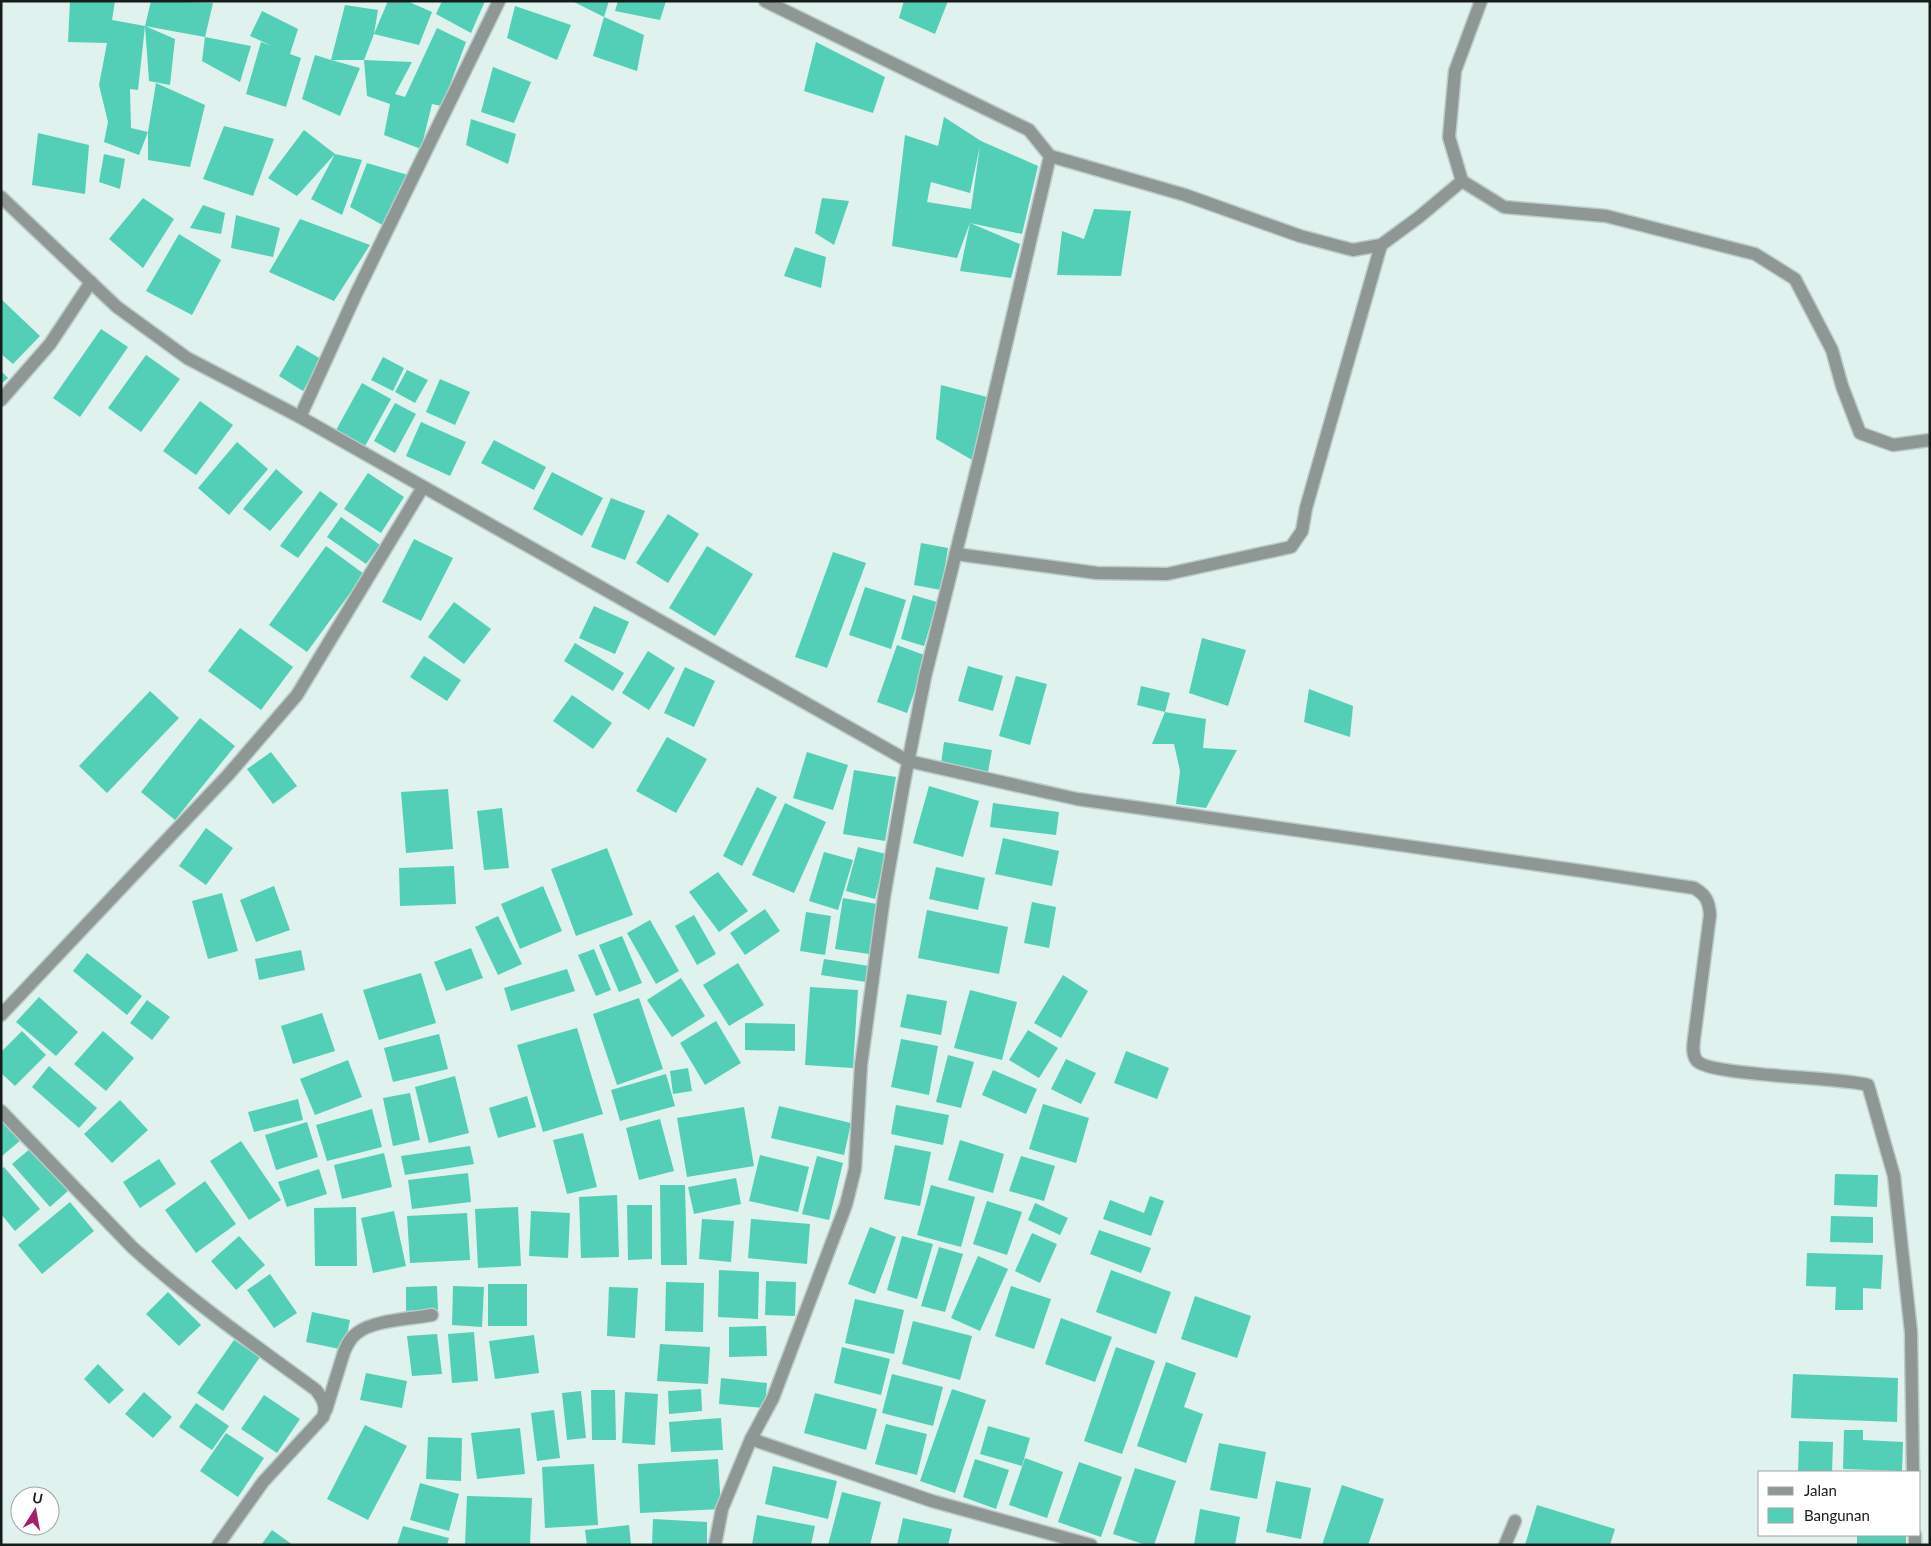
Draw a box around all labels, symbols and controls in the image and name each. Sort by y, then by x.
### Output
legend [1758,1471,1921,1536]
text: Jalan [1804,1481,1837,1499]
north arrow [10,1486,60,1536]
text: U [31,1488,44,1507]
text: Bangunan [1804,1506,1870,1524]

